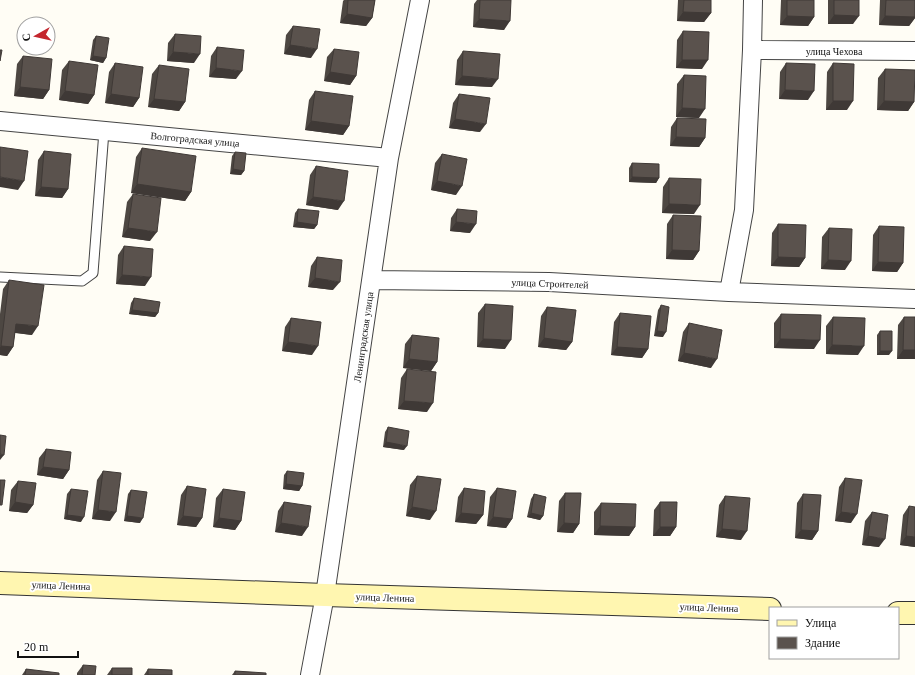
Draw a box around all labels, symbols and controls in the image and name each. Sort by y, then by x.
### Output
north arrow [16,16,56,56]
text: С [20,33,33,42]
street label: улица Чехова [806,46,863,57]
street label: Волгоградская улица [150,130,241,149]
street label: улица Строителей [511,277,589,290]
street label: Ленинградская улица [352,291,375,383]
street label: улица Ленина [31,579,91,592]
street label: улица Ленина [355,591,415,604]
street label: улица Ленина [679,601,739,614]
legend [769,607,899,659]
text: Улица [805,616,837,630]
scale bar [18,633,78,659]
text: Здание [805,636,840,650]
text: 20 m [24,640,49,654]

